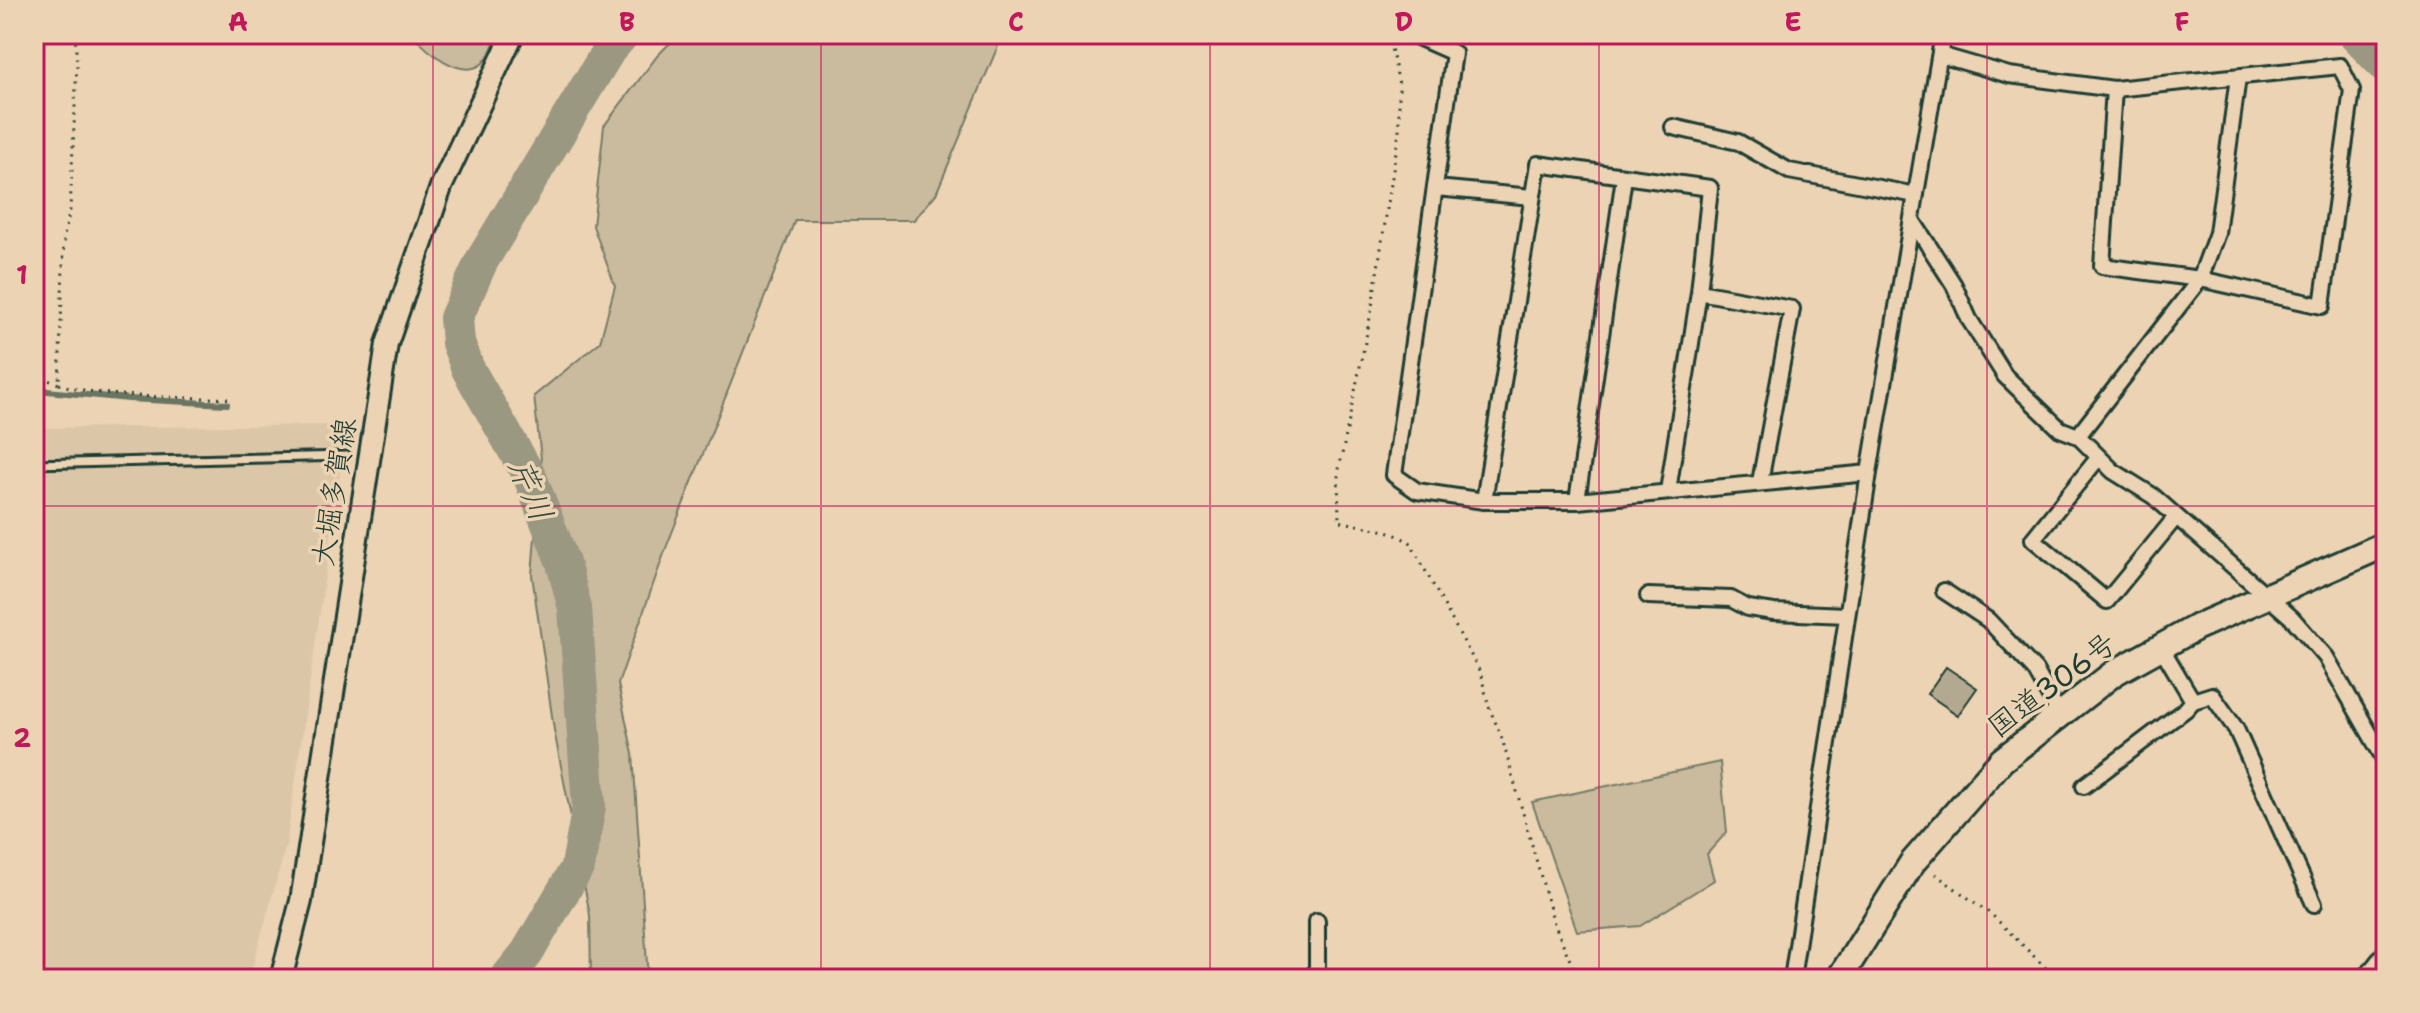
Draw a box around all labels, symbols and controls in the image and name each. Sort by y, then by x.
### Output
text: A [228,4,248,39]
text: B [619,4,635,39]
text: C [1008,4,1024,39]
text: D [1395,4,1413,39]
text: E [1784,4,1802,39]
text: F [2174,4,2190,39]
text: 1 [16,257,28,292]
street label: 大堀多賀線 [302,415,365,569]
water label: 芹川 [499,452,564,528]
street label: 国道306号 [1979,623,2125,747]
text: 2 [13,720,31,755]

